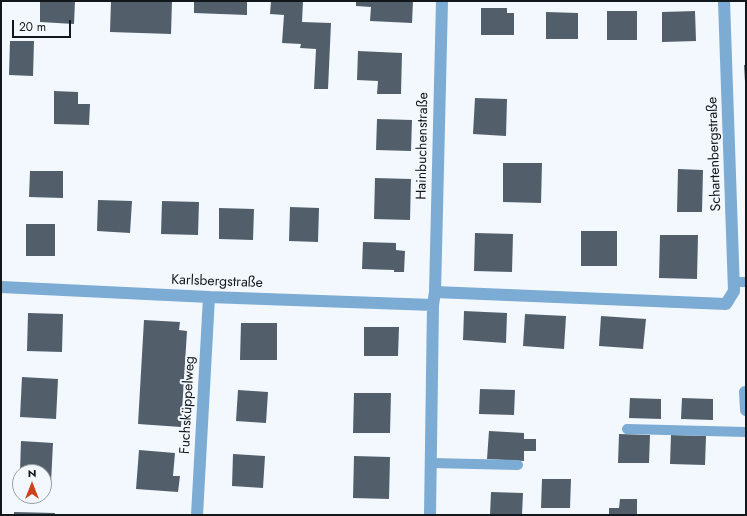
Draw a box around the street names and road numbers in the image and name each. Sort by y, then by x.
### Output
street label: Hainbuchenstraße [414,92,432,200]
street label: Schartenbergstraße [705,96,725,212]
street label: Karlsbergstraße [171,272,263,292]
street label: Fuchsküppelweg [177,356,199,454]

